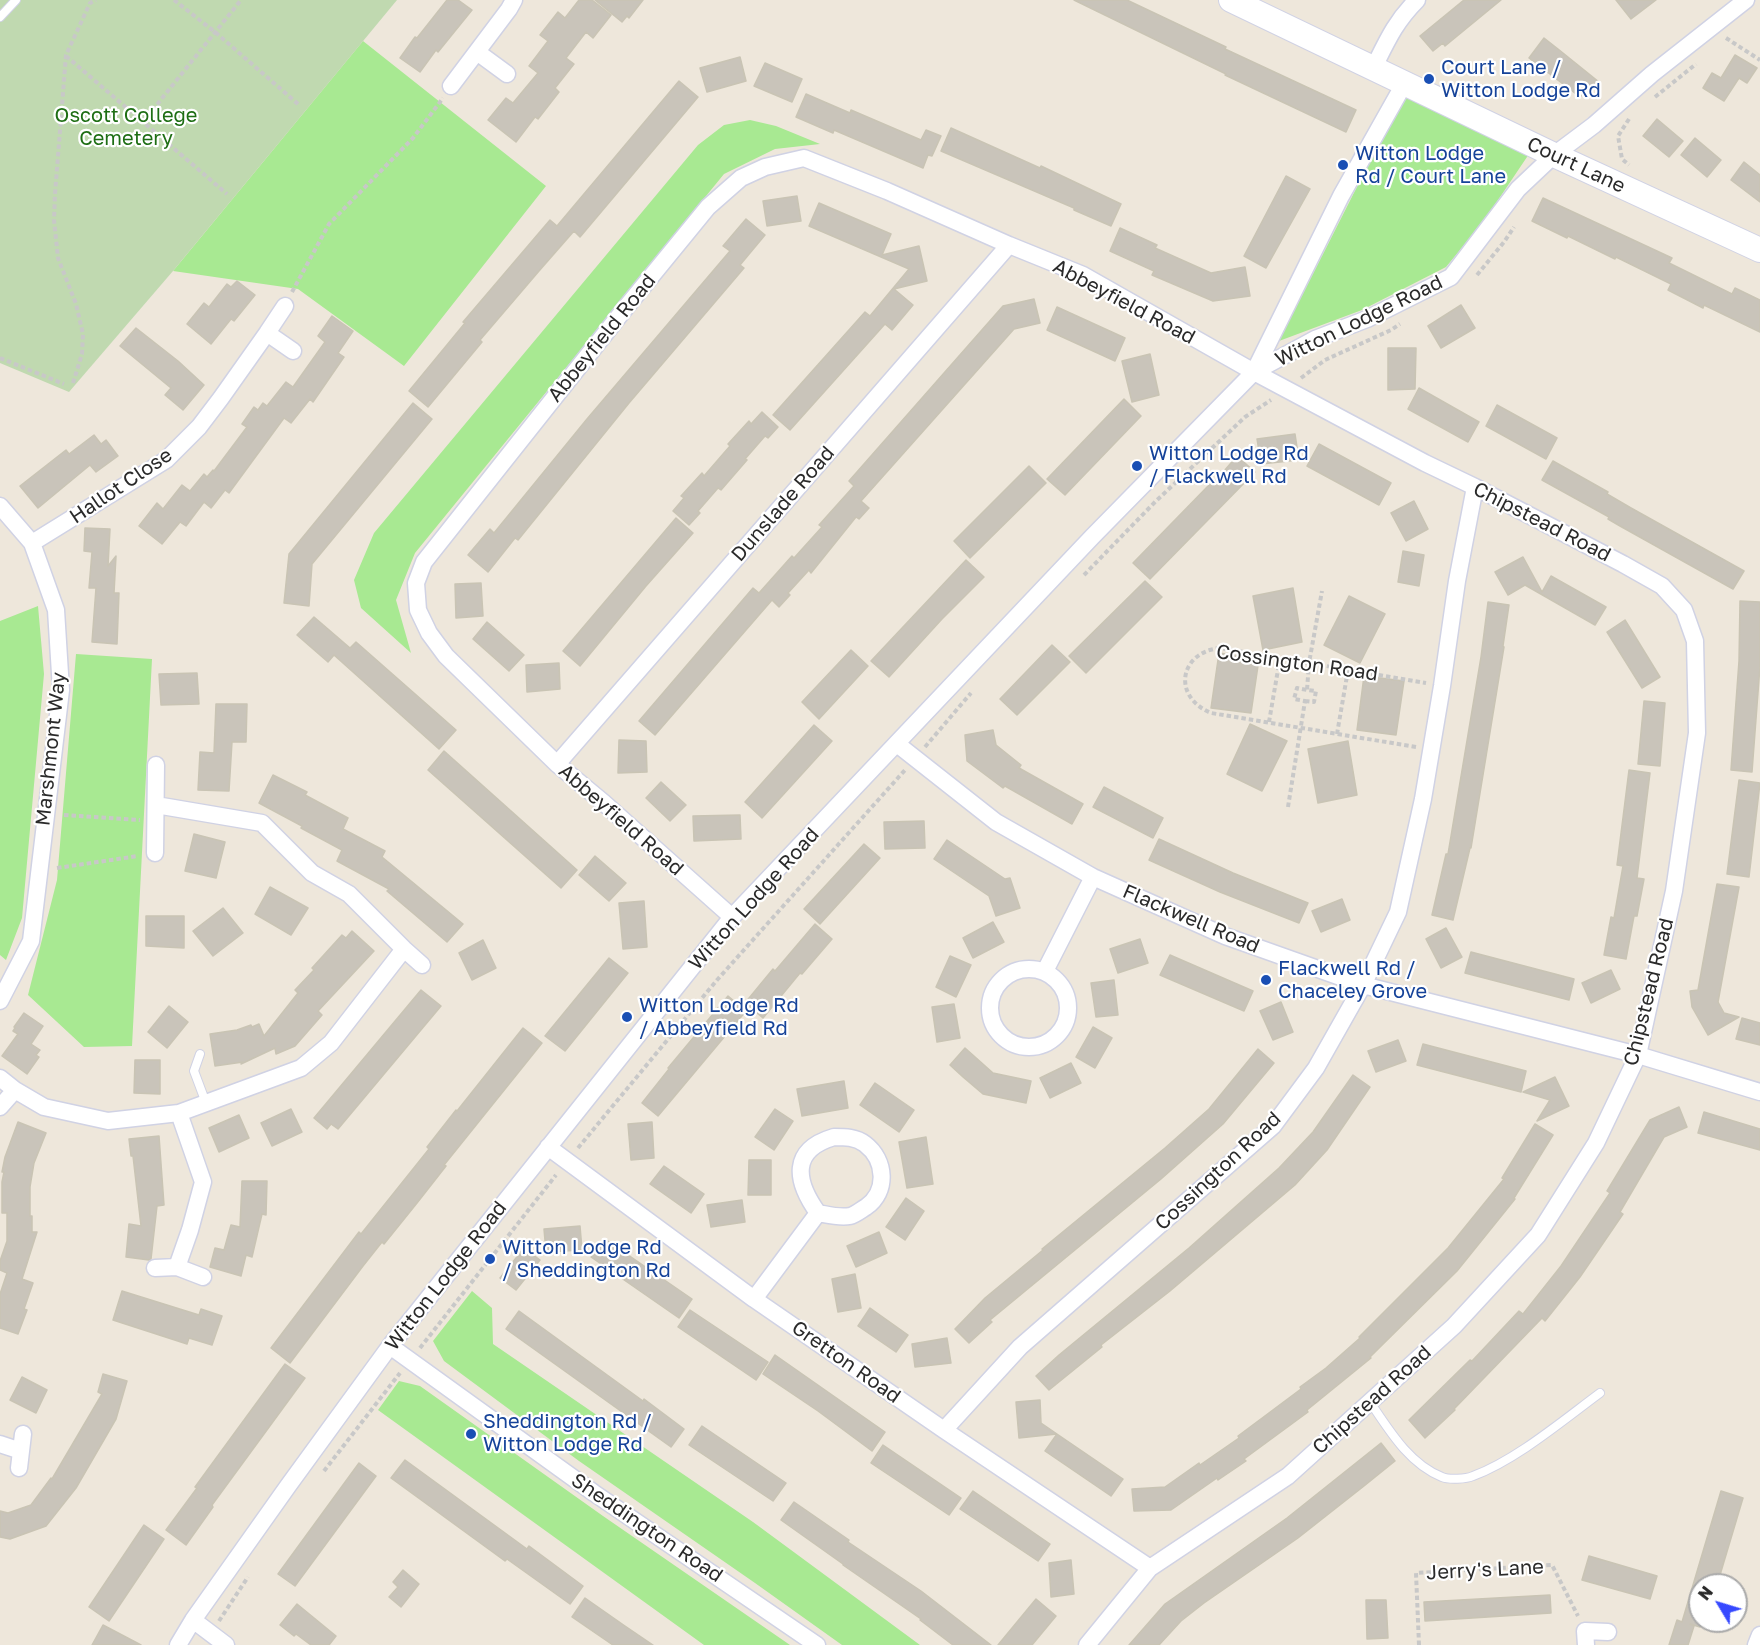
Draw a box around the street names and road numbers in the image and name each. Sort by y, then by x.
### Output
street label: Court Lane [1523,132,1629,198]
street label: Abbeyfield Road [1049,254,1199,350]
street label: Abbeyfield Road [543,269,661,407]
street label: Witton Lodge Road [1271,270,1447,372]
street label: Dunslade Road [727,442,839,566]
street label: Hallot Close [65,443,177,529]
street label: Chipstead Road [1469,477,1615,567]
street label: Cossington Road [1215,640,1379,686]
street label: Marshmont Way [31,671,71,827]
street label: Abbeyfield Road [554,759,688,881]
street label: Witton Lodge Road [684,823,824,975]
street label: Flackwell Road [1119,879,1263,959]
street label: Chipstead Road [1619,916,1679,1068]
street label: Cossington Road [1150,1107,1286,1235]
street label: Witton Lodge Road [380,1196,512,1356]
street label: Gretton Road [787,1316,905,1408]
street label: Chipstead Road [1308,1340,1436,1460]
street label: Sheddington Road [567,1468,727,1588]
street label: Jerry's Lane [1426,1555,1544,1585]

